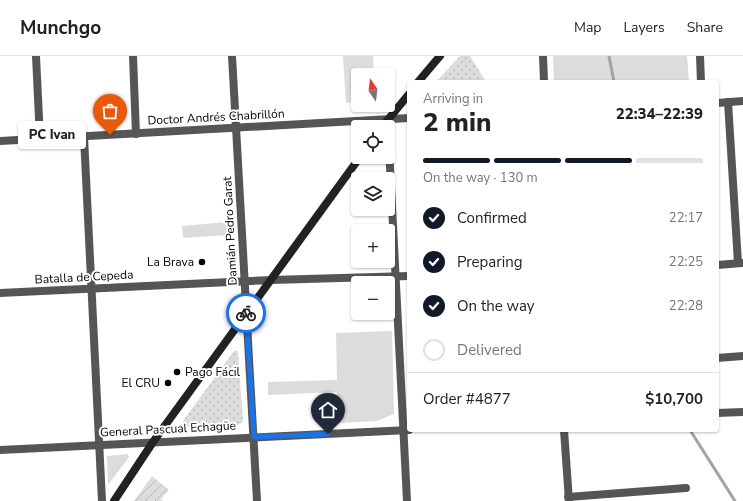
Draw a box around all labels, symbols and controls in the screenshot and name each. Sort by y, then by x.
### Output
text: Munchgo [20,15,101,41]
text: Map [574,18,601,37]
text: Layers [623,18,665,37]
text: Share [687,18,723,37]
north arrow [351,68,395,112]
map controls [351,68,395,320]
text: Arriving in [423,90,483,108]
pin [93,94,127,135]
icon: bag [99,100,121,122]
text: 22:34–22:39 [616,104,703,124]
street label: Doctor Andrés Chabrillón [147,105,285,129]
text: 2 min [423,105,491,140]
button: locate [351,120,395,164]
callout: PC Ivan [18,121,86,149]
text: PC Ivan [29,126,75,144]
text: On the way · 130 m [423,169,538,187]
button: layers [351,172,395,216]
street label: Damián Pedro Garat [219,175,241,286]
icon: check [423,207,445,229]
text: Confirmed [457,208,527,228]
text: 22:17 [669,209,703,227]
button: + [351,224,395,268]
icon: check [423,251,445,273]
text: Preparing [457,252,522,272]
text: 22:25 [669,253,703,271]
place label: La Brava [147,254,194,270]
marker: La Brava [197,257,207,267]
street label: Batalla de Cepeda [34,266,134,288]
button: − [351,276,395,320]
courier [226,293,266,333]
icon: check [423,295,445,317]
text: On the way [457,296,535,316]
text: 22:28 [669,297,703,315]
icon: bike [235,302,257,324]
text: Delivered [457,340,522,360]
place label: Pago Fácil [185,364,240,380]
marker: Pago Fácil [172,367,182,377]
place label: El CRU [122,375,160,391]
marker: El CRU [163,378,173,388]
text: Order #4877 [423,389,511,409]
text: $10,700 [645,389,703,409]
pin [311,393,345,434]
icon: home [317,399,339,421]
street label: General Pascual Echagüe [100,417,236,441]

